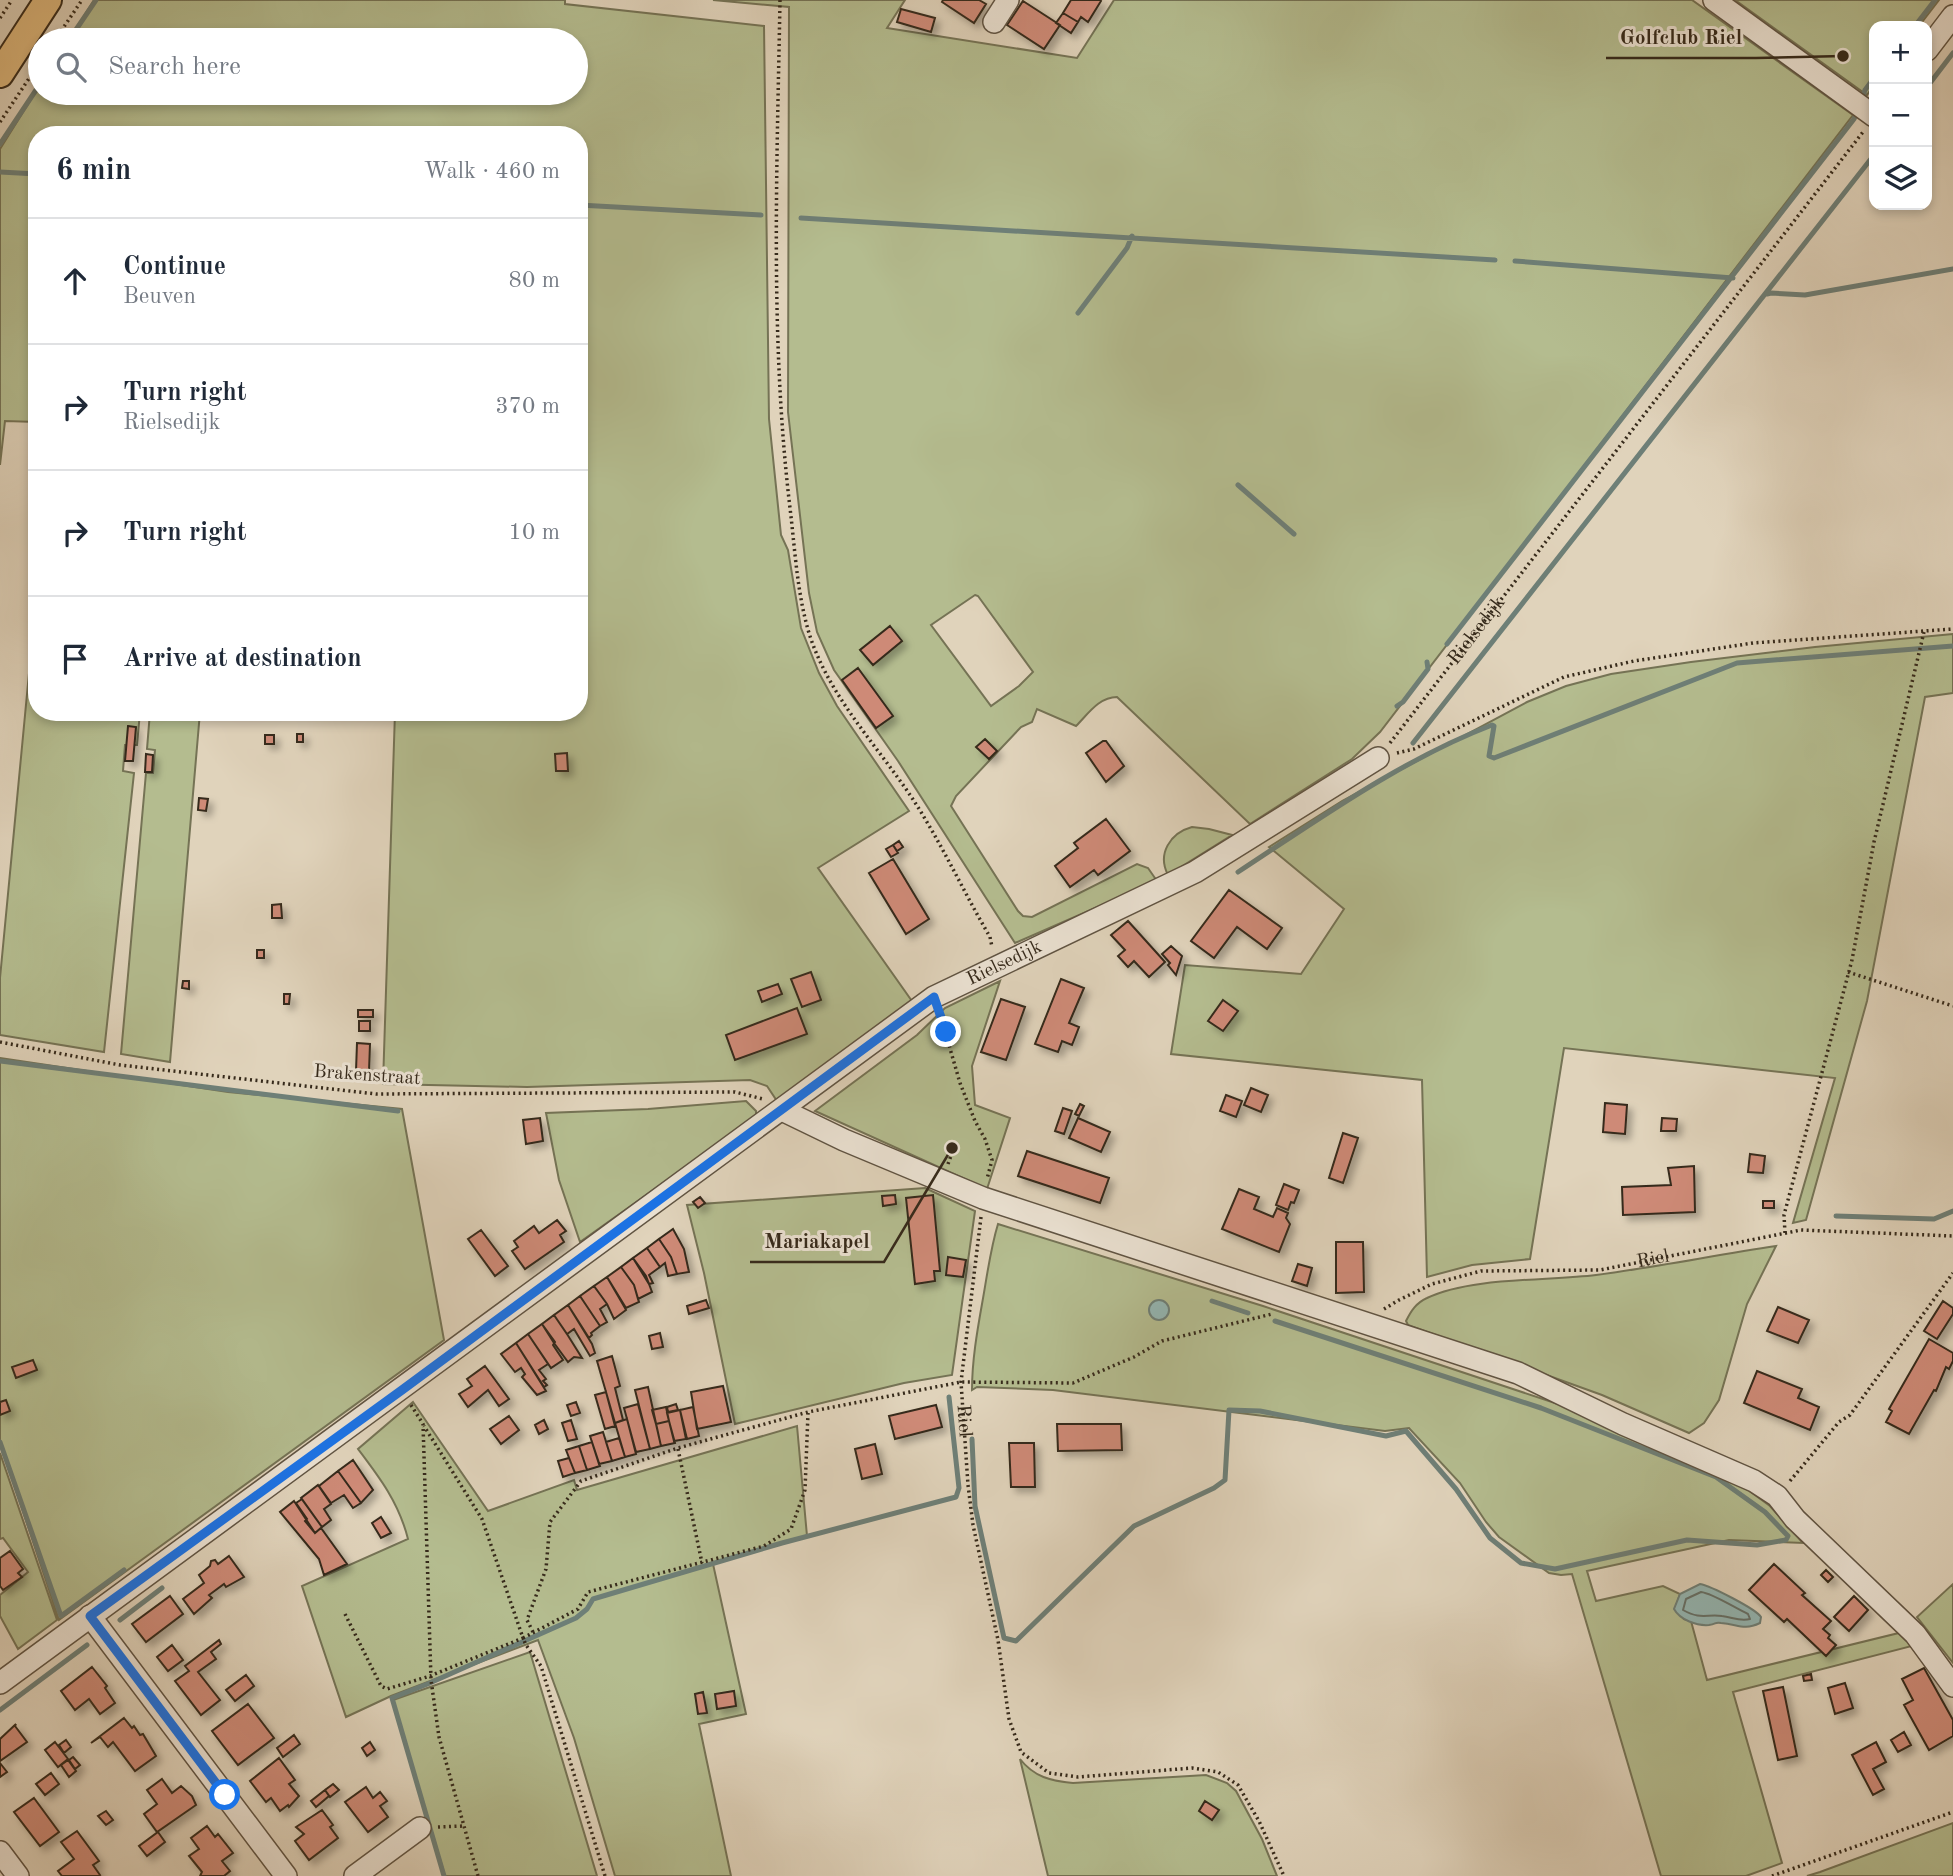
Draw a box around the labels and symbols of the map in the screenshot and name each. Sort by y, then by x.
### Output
callout: Golfclub Riel [1606,16,1756,58]
text: Golfclub Riel [1620,28,1742,49]
street label: Rielsedijk [1445,593,1509,668]
street label: Rielsedijk [964,937,1045,989]
route end [930,1016,961,1047]
street label: Brakenstraat [313,1063,421,1089]
callout: Mariakapel [750,1220,884,1262]
text: Mariakapel [764,1232,870,1253]
street label: Riel [1635,1247,1671,1272]
street label: Riel [953,1404,974,1438]
route start [209,1779,240,1810]

